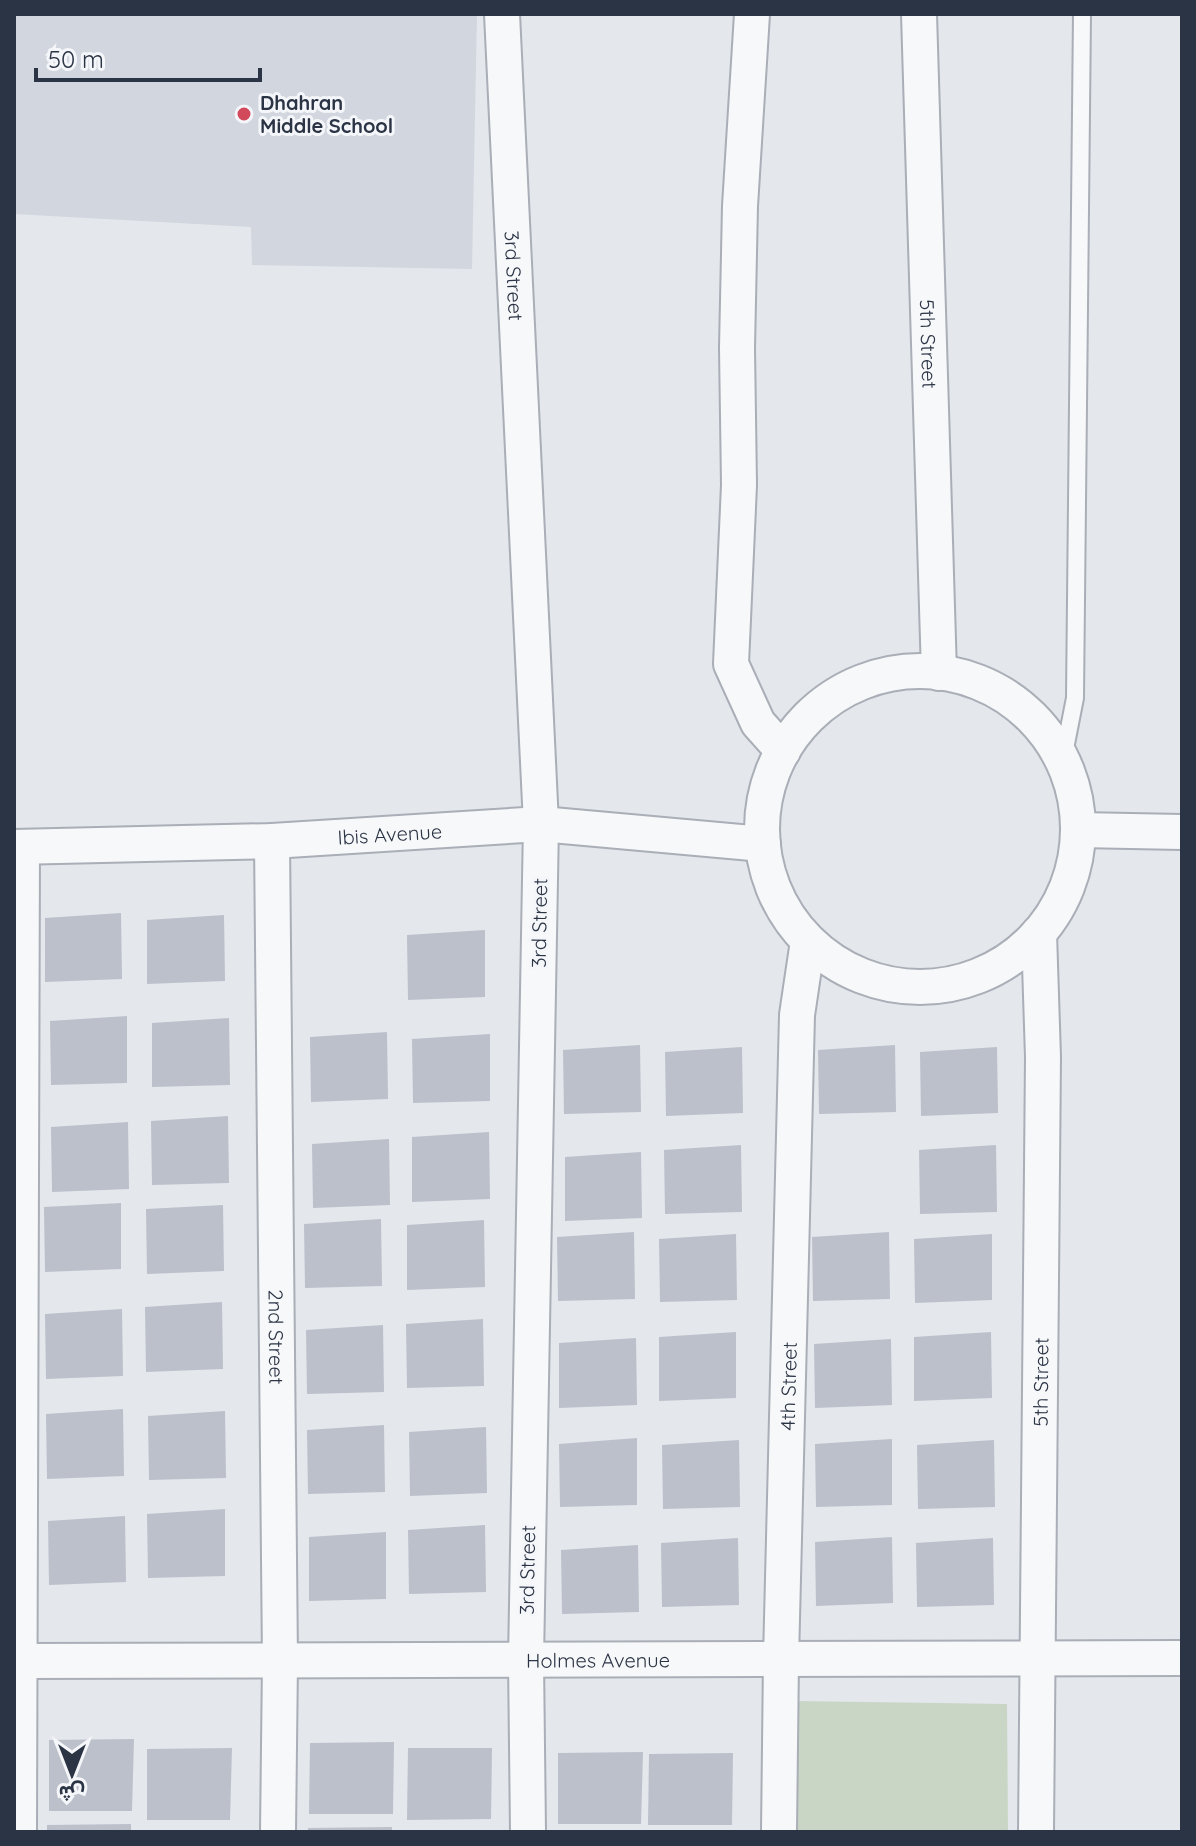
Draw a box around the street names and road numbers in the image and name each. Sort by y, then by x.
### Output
street label: 3rd Street [500,230,529,321]
street label: 5th Street [915,299,943,389]
street label: Ibis Avenue [337,818,443,849]
street label: 3rd Street [526,878,552,968]
street label: 2nd Street [264,1289,290,1385]
street label: 5th Street [1027,1337,1053,1427]
street label: 4th Street [774,1341,801,1431]
street label: 3rd Street [514,1525,540,1615]
street label: Holmes Avenue [526,1647,670,1672]

